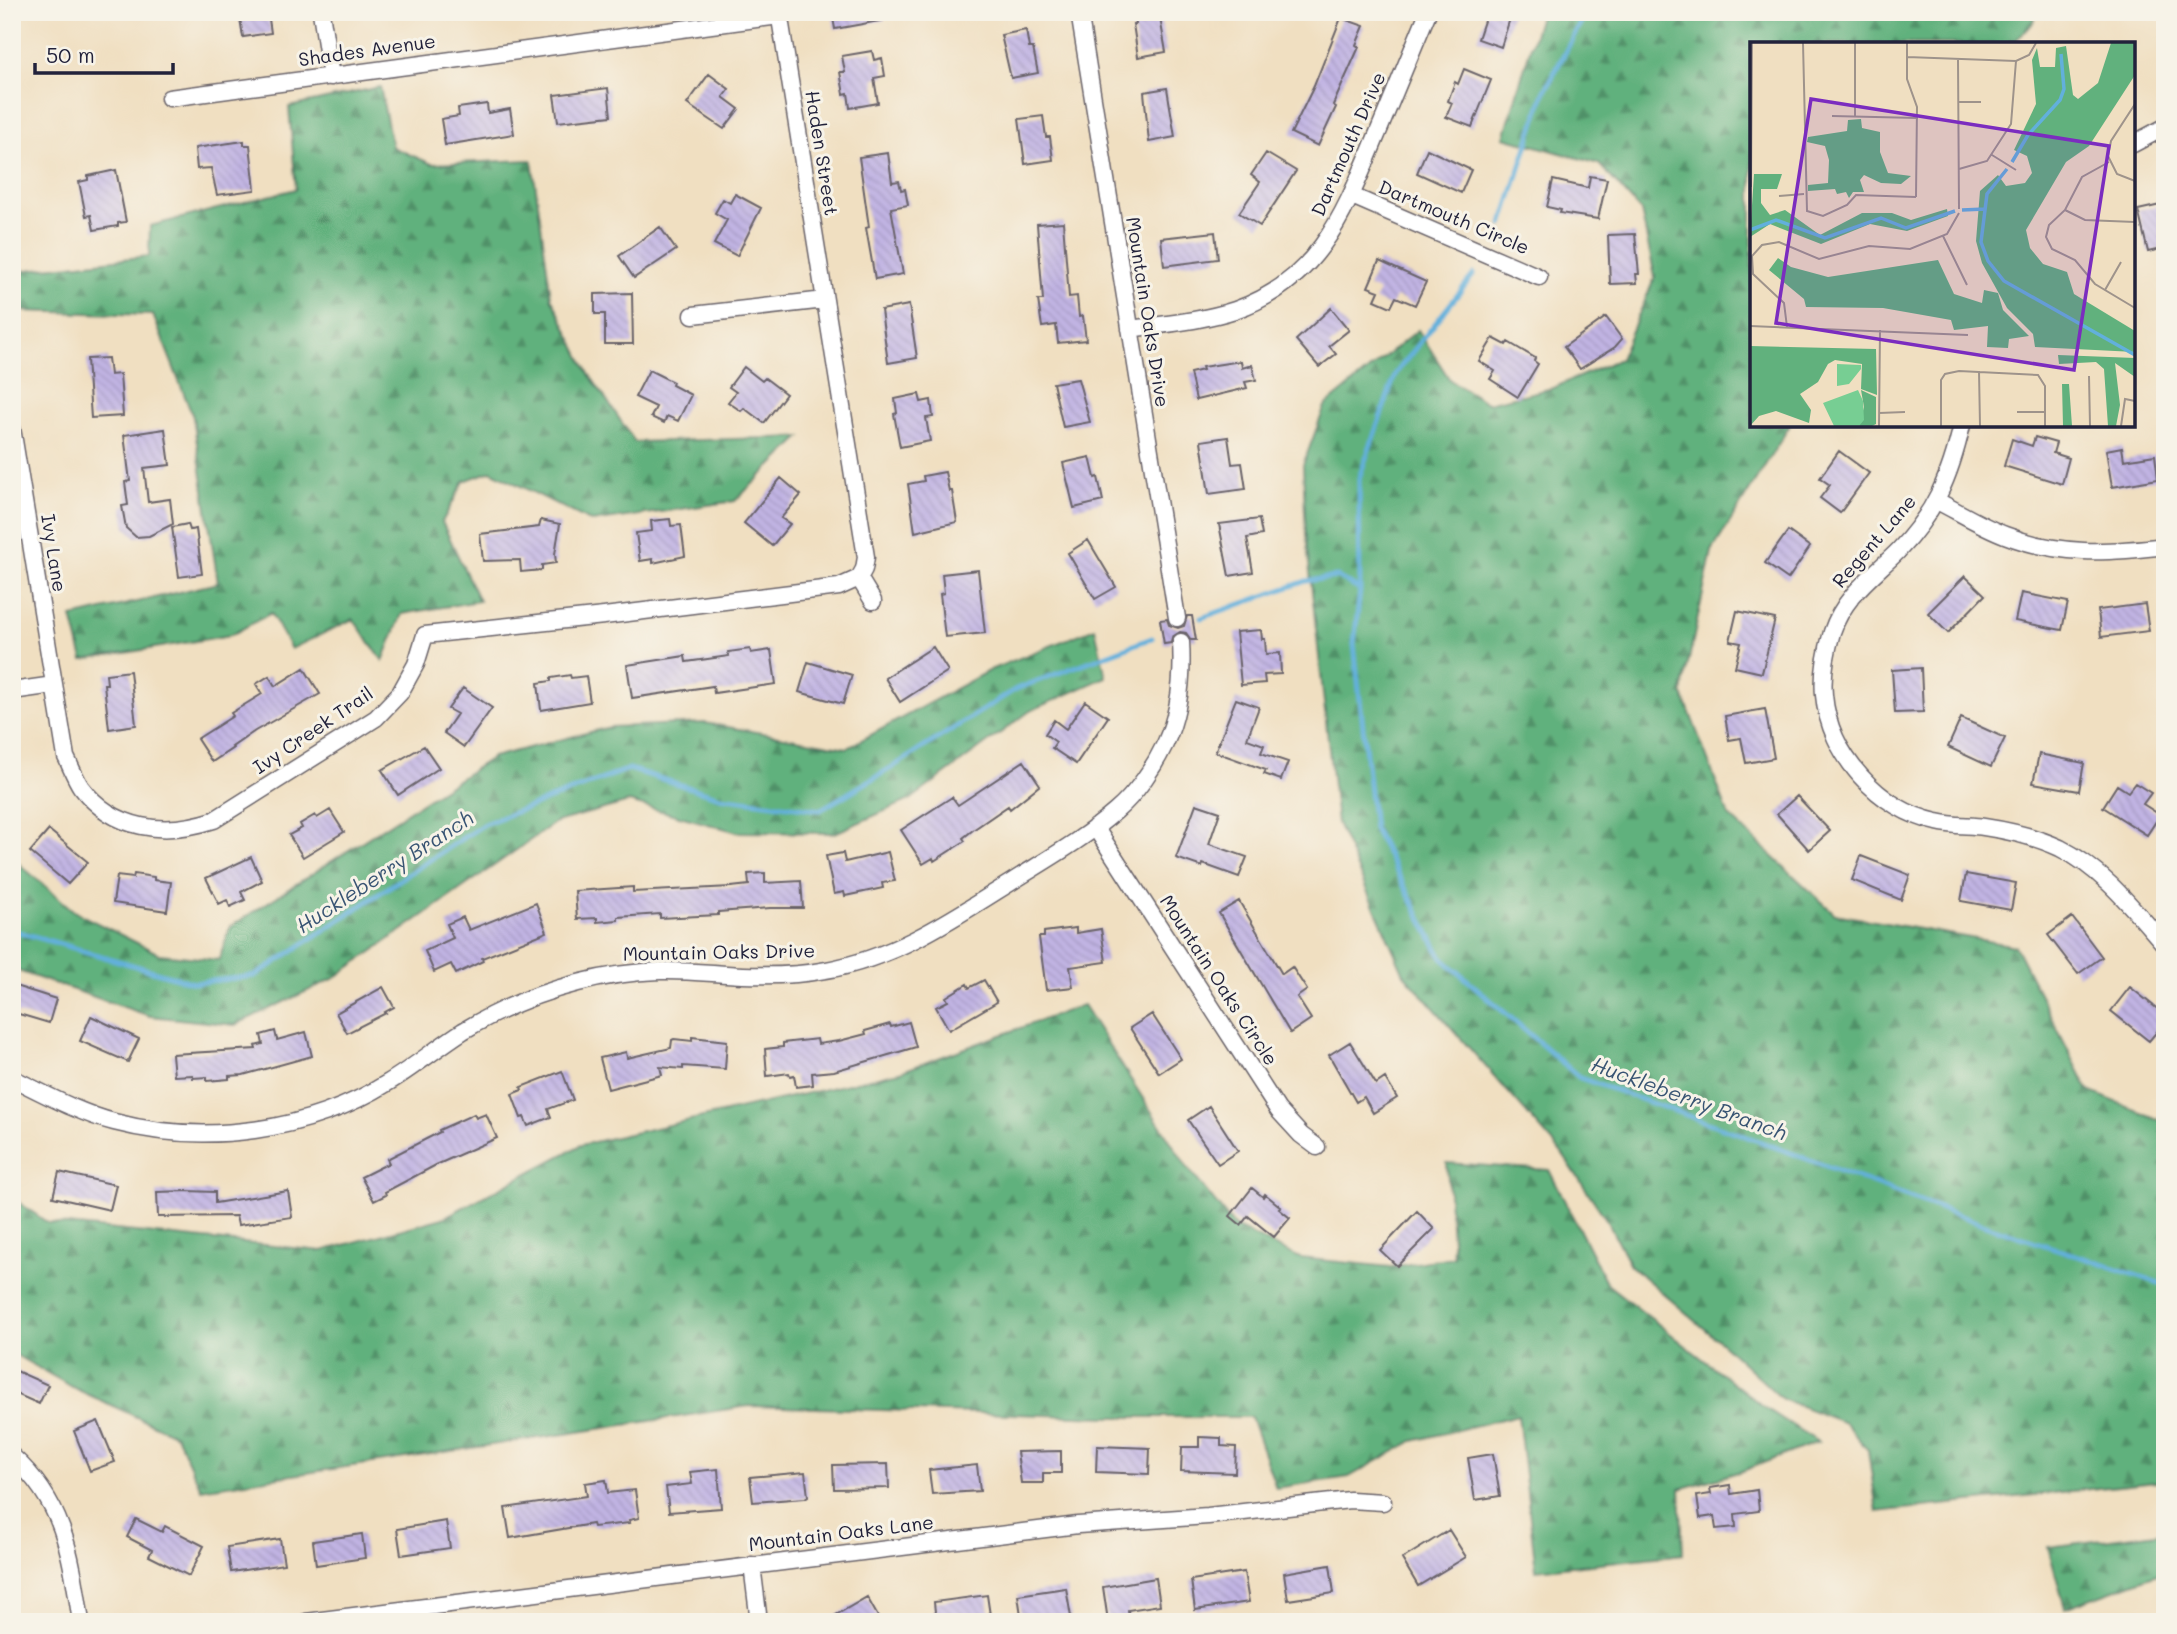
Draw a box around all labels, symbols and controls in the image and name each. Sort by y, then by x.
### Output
street label: Shades Avenue [297,28,437,71]
scale bar [35,32,173,76]
text: 50 m [46,41,95,68]
inset map [1750,42,2135,427]
street label: Dartmouth Drive [1305,68,1390,220]
street label: Haden Street [800,89,845,217]
street label: Dartmouth Circle [1375,174,1533,260]
street label: Mountain Oaks Drive [1121,215,1176,409]
street label: Regent Lane [1826,489,1921,593]
street label: Ivy Lane [36,512,73,594]
street label: Ivy Creek Trail [248,680,378,779]
water label: Huckleberry Branch [290,803,478,938]
street label: Mountain Oaks Circle [1155,890,1284,1070]
street label: Mountain Oaks Drive [623,937,815,966]
water label: Huckleberry Branch [1588,1050,1791,1146]
street label: Mountain Oaks Lane [747,1509,935,1556]

